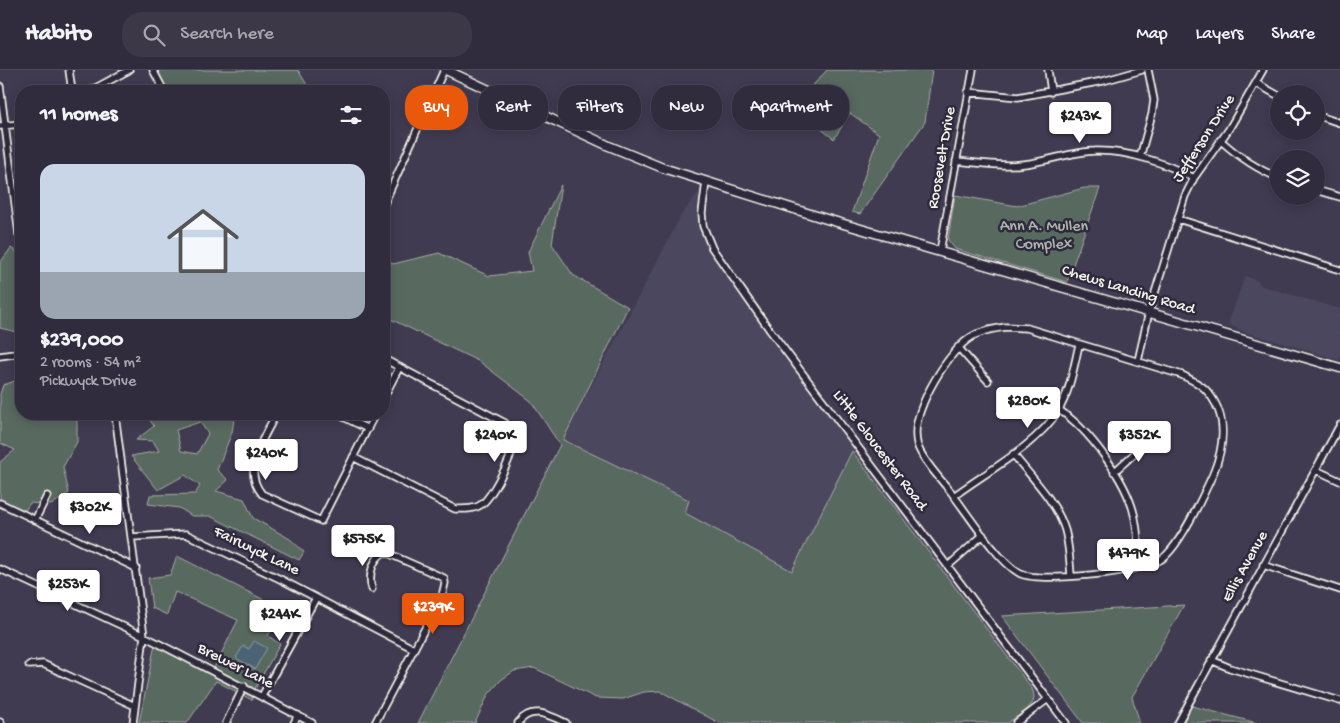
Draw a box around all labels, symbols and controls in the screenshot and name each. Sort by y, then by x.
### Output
search box [122,12,472,57]
text: Habito [25,20,92,49]
icon: search [140,21,168,49]
text: Search here [180,23,274,46]
text: Map [1136,24,1168,45]
text: Layers [1196,24,1243,45]
text: Share [1271,24,1315,45]
chip: Buy [405,85,468,130]
chip: Rent [478,85,548,130]
chip: Filters [558,85,641,130]
chip: New [651,85,722,130]
chip: Apartment [732,85,849,130]
map controls [1270,85,1325,205]
button: locate [1270,85,1325,140]
street label: Jefferson Drive [1170,91,1241,186]
icon: filters [337,101,365,129]
pin: $243K [1045,102,1115,144]
text: 11 homes [40,103,118,128]
street label: Roosevelt Drive [925,105,961,210]
text: $243K [1060,108,1100,127]
button: layers [1270,150,1325,205]
icon: home [158,196,248,286]
park label: Ann A. Mullen Complex [1000,218,1088,255]
street label: Chews Landing Road [1059,262,1198,321]
text: $239,000 [40,329,124,354]
text: 2 rooms · 54 m² [40,354,141,373]
text: Pickwyck Drive [40,373,136,392]
pin: $280K [993,386,1063,429]
street label: Little Gloucester Road [827,387,932,516]
text: $280K [1007,393,1049,412]
pin: $240K [460,420,530,463]
pin: $352K [1104,420,1174,463]
text: $240K [475,427,515,446]
text: $352K [1119,427,1159,446]
pin: $240K [231,438,301,481]
text: $240K [246,445,286,464]
pin: $302K [55,492,125,535]
text: $302K [69,499,111,518]
street label: Fairwyck Lane [209,523,303,581]
pin: $575K [328,524,398,567]
street label: Ellis Avenue [1219,528,1274,606]
text: $575K [342,531,384,550]
pin: $479K [1093,538,1163,581]
text: $479K [1108,545,1148,564]
pin: $253K [33,570,103,612]
text: $253K [48,576,88,595]
pin: $239K [398,592,468,635]
text: $239K [413,599,453,618]
pin: $244K [245,600,315,642]
text: $244K [261,606,299,625]
street label: Brewer Lane [193,639,277,695]

